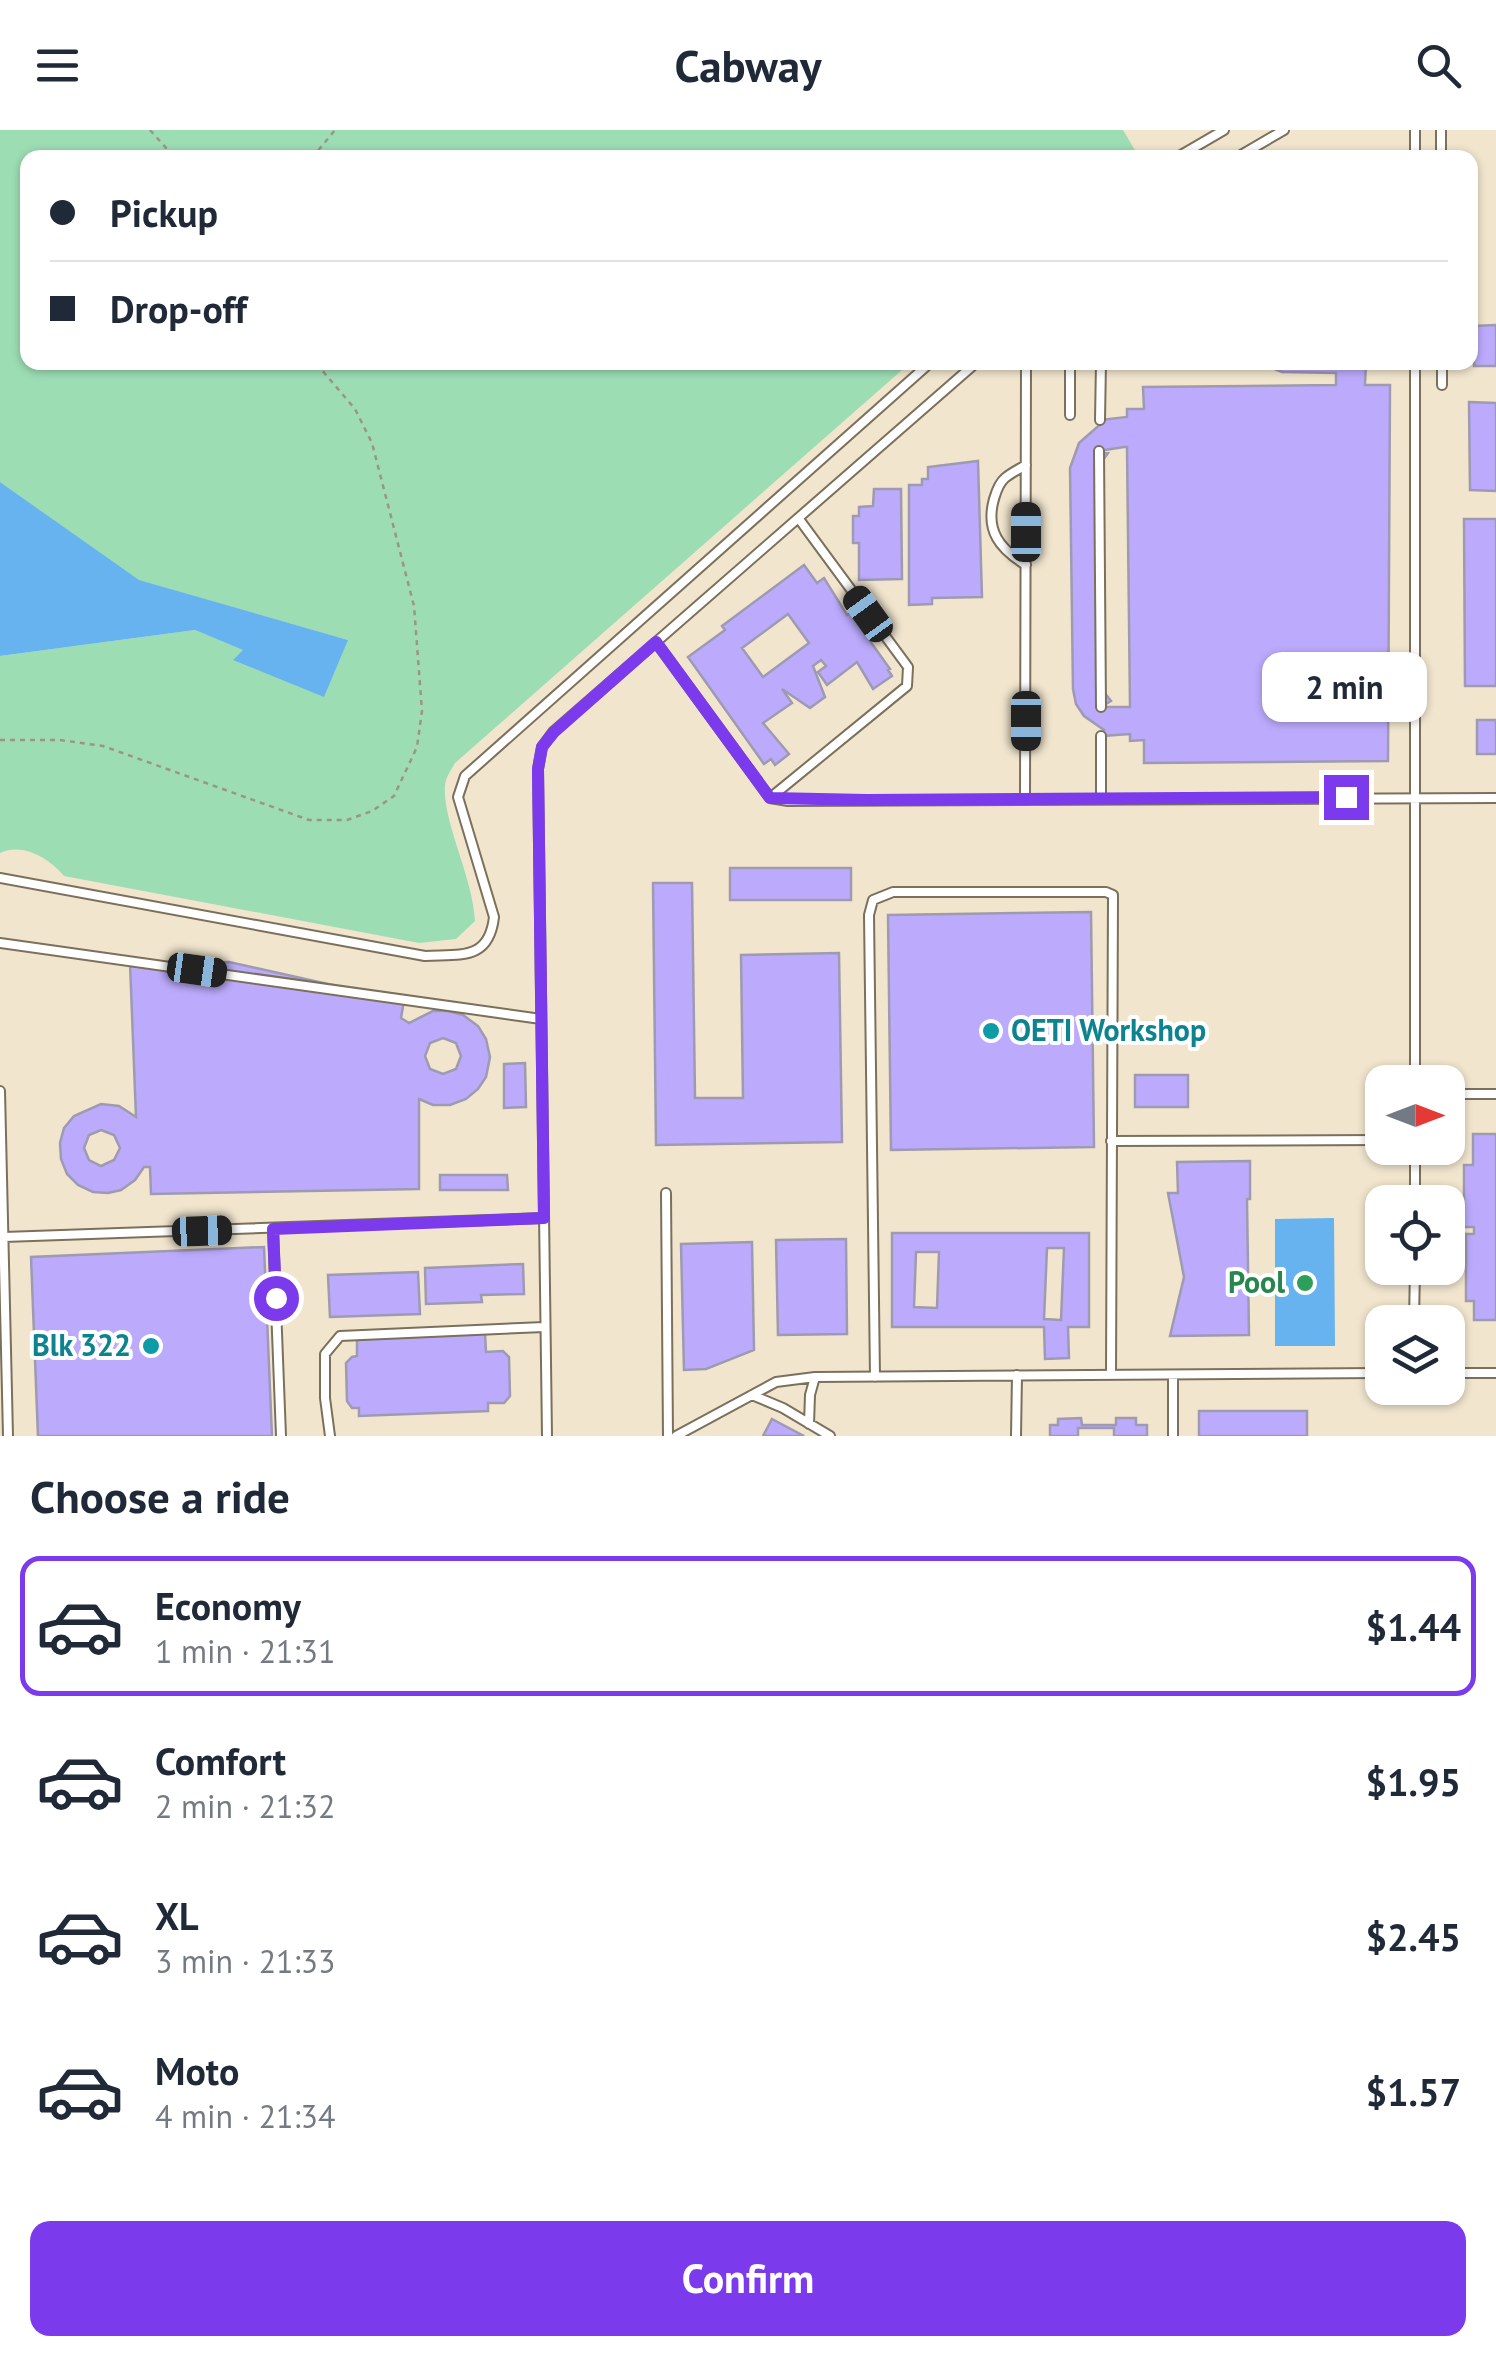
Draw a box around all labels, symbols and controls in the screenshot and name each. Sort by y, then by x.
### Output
text: Cabway [675,36,821,94]
icon: menu [30,38,85,93]
icon: search [1411,38,1466,93]
text: Pickup [110,188,218,237]
text: Drop-off [110,284,247,333]
car [1011,502,1041,562]
car [838,581,898,647]
callout: 2 min [1264,652,1428,722]
text: 2 min [1305,666,1384,708]
car [1011,691,1041,751]
route end [1324,775,1369,820]
car [165,951,229,989]
place label: OETI Workshop [1011,1010,1206,1049]
marker: OETI Workshop [980,1020,1002,1042]
north arrow [1365,1065,1465,1165]
map controls [1365,1065,1465,1405]
button: locate [1365,1185,1465,1285]
car [171,1215,233,1247]
place label: Pool [1228,1262,1285,1301]
marker: Pool [1294,1272,1316,1294]
route start [254,1276,299,1321]
button: layers [1365,1305,1465,1405]
place label: Blk 322 [32,1325,131,1364]
marker: Blk 322 [140,1335,162,1357]
text: Choose a ride [30,1467,290,1525]
icon: car [35,1581,125,1671]
text: Economy [155,1581,301,1630]
text: $1.44 [1365,1602,1461,1651]
text: 1 min · 21:31 [155,1630,335,1672]
icon: car [35,1736,125,1826]
text: Comfort [155,1736,286,1785]
text: $1.95 [1365,1757,1461,1806]
text: 2 min · 21:32 [155,1785,335,1827]
icon: car [35,1891,125,1981]
text: XL [155,1891,199,1940]
text: $2.45 [1365,1912,1461,1961]
text: 3 min · 21:33 [155,1940,335,1982]
icon: car [35,2046,125,2136]
text: Moto [155,2046,239,2095]
text: $1.57 [1365,2067,1461,2116]
text: 4 min · 21:34 [155,2095,335,2137]
button: Confirm [30,2221,1466,2336]

